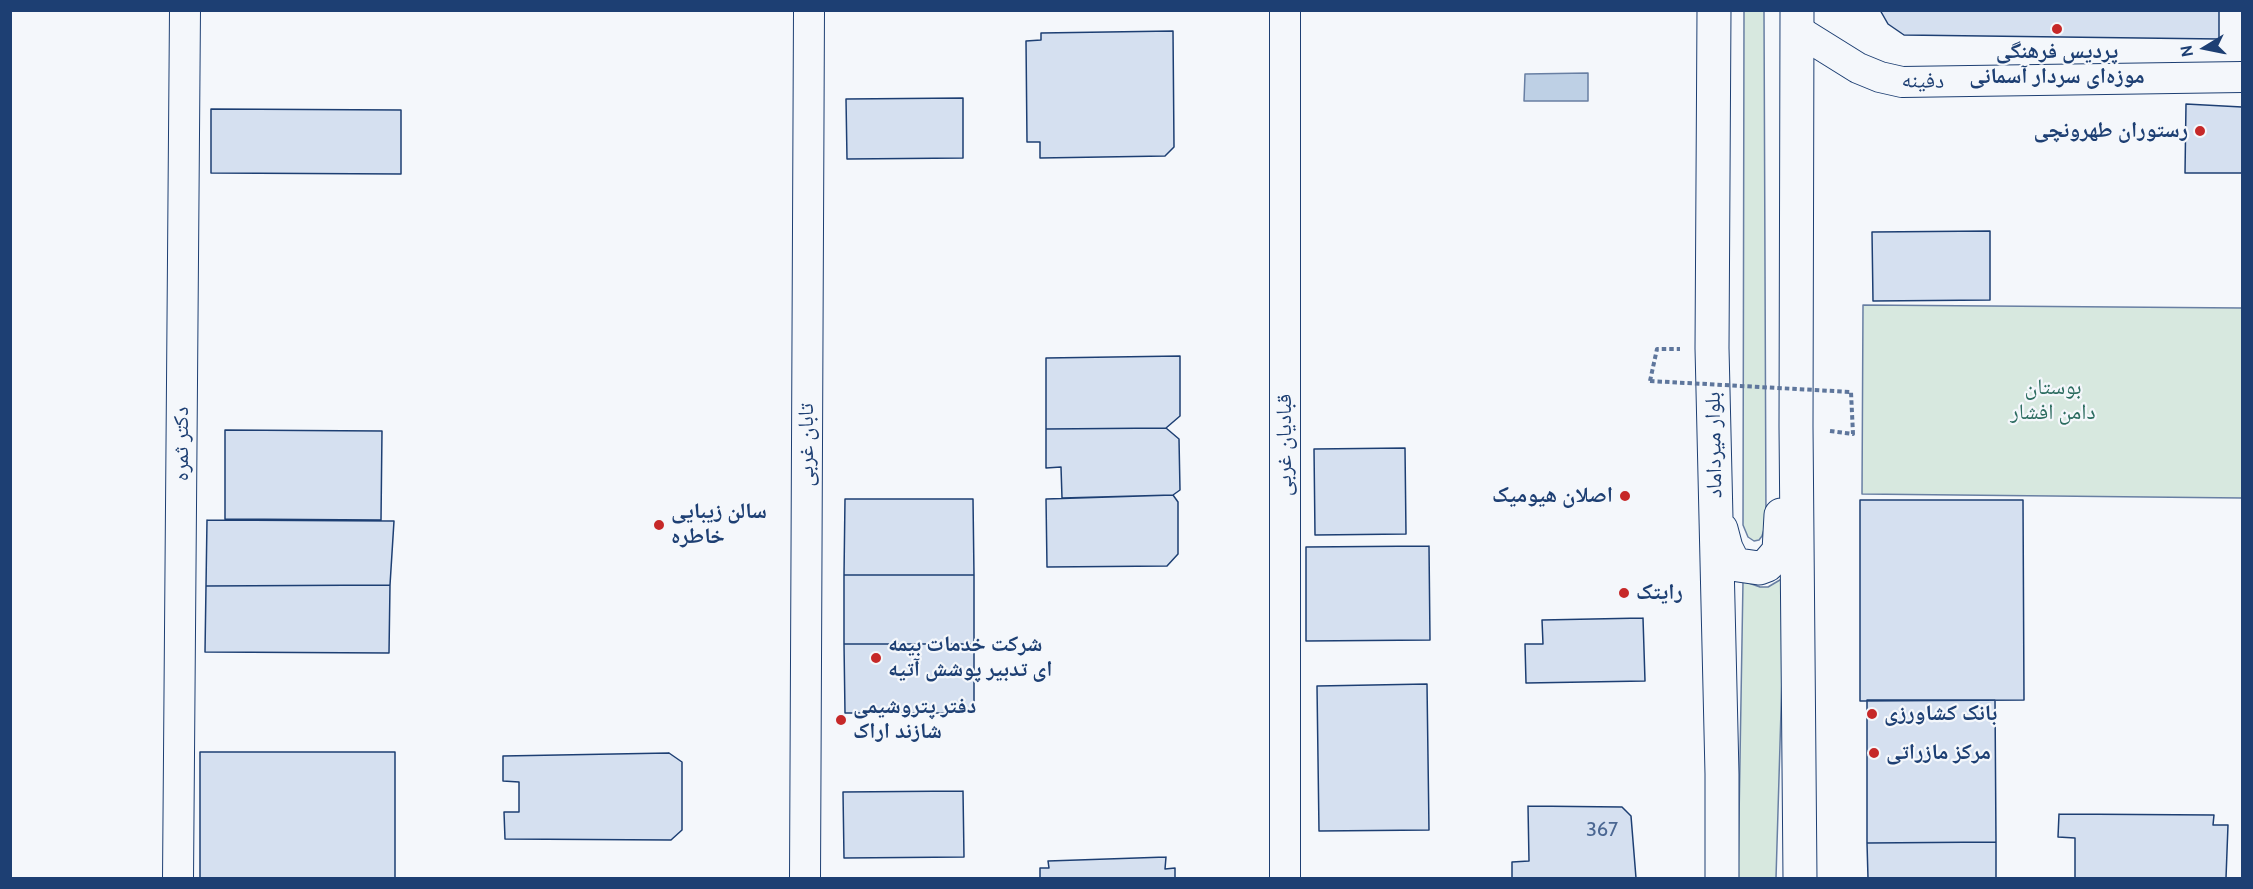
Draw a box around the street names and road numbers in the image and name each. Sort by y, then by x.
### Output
street label: دفینه [1901,67,1945,95]
street label: بلوار میرداماد [1700,392,1728,498]
street label: قبادیان غربی [1272,394,1298,496]
street label: تابان غربی [794,403,820,487]
street label: دکتر ثمره [169,407,195,481]

